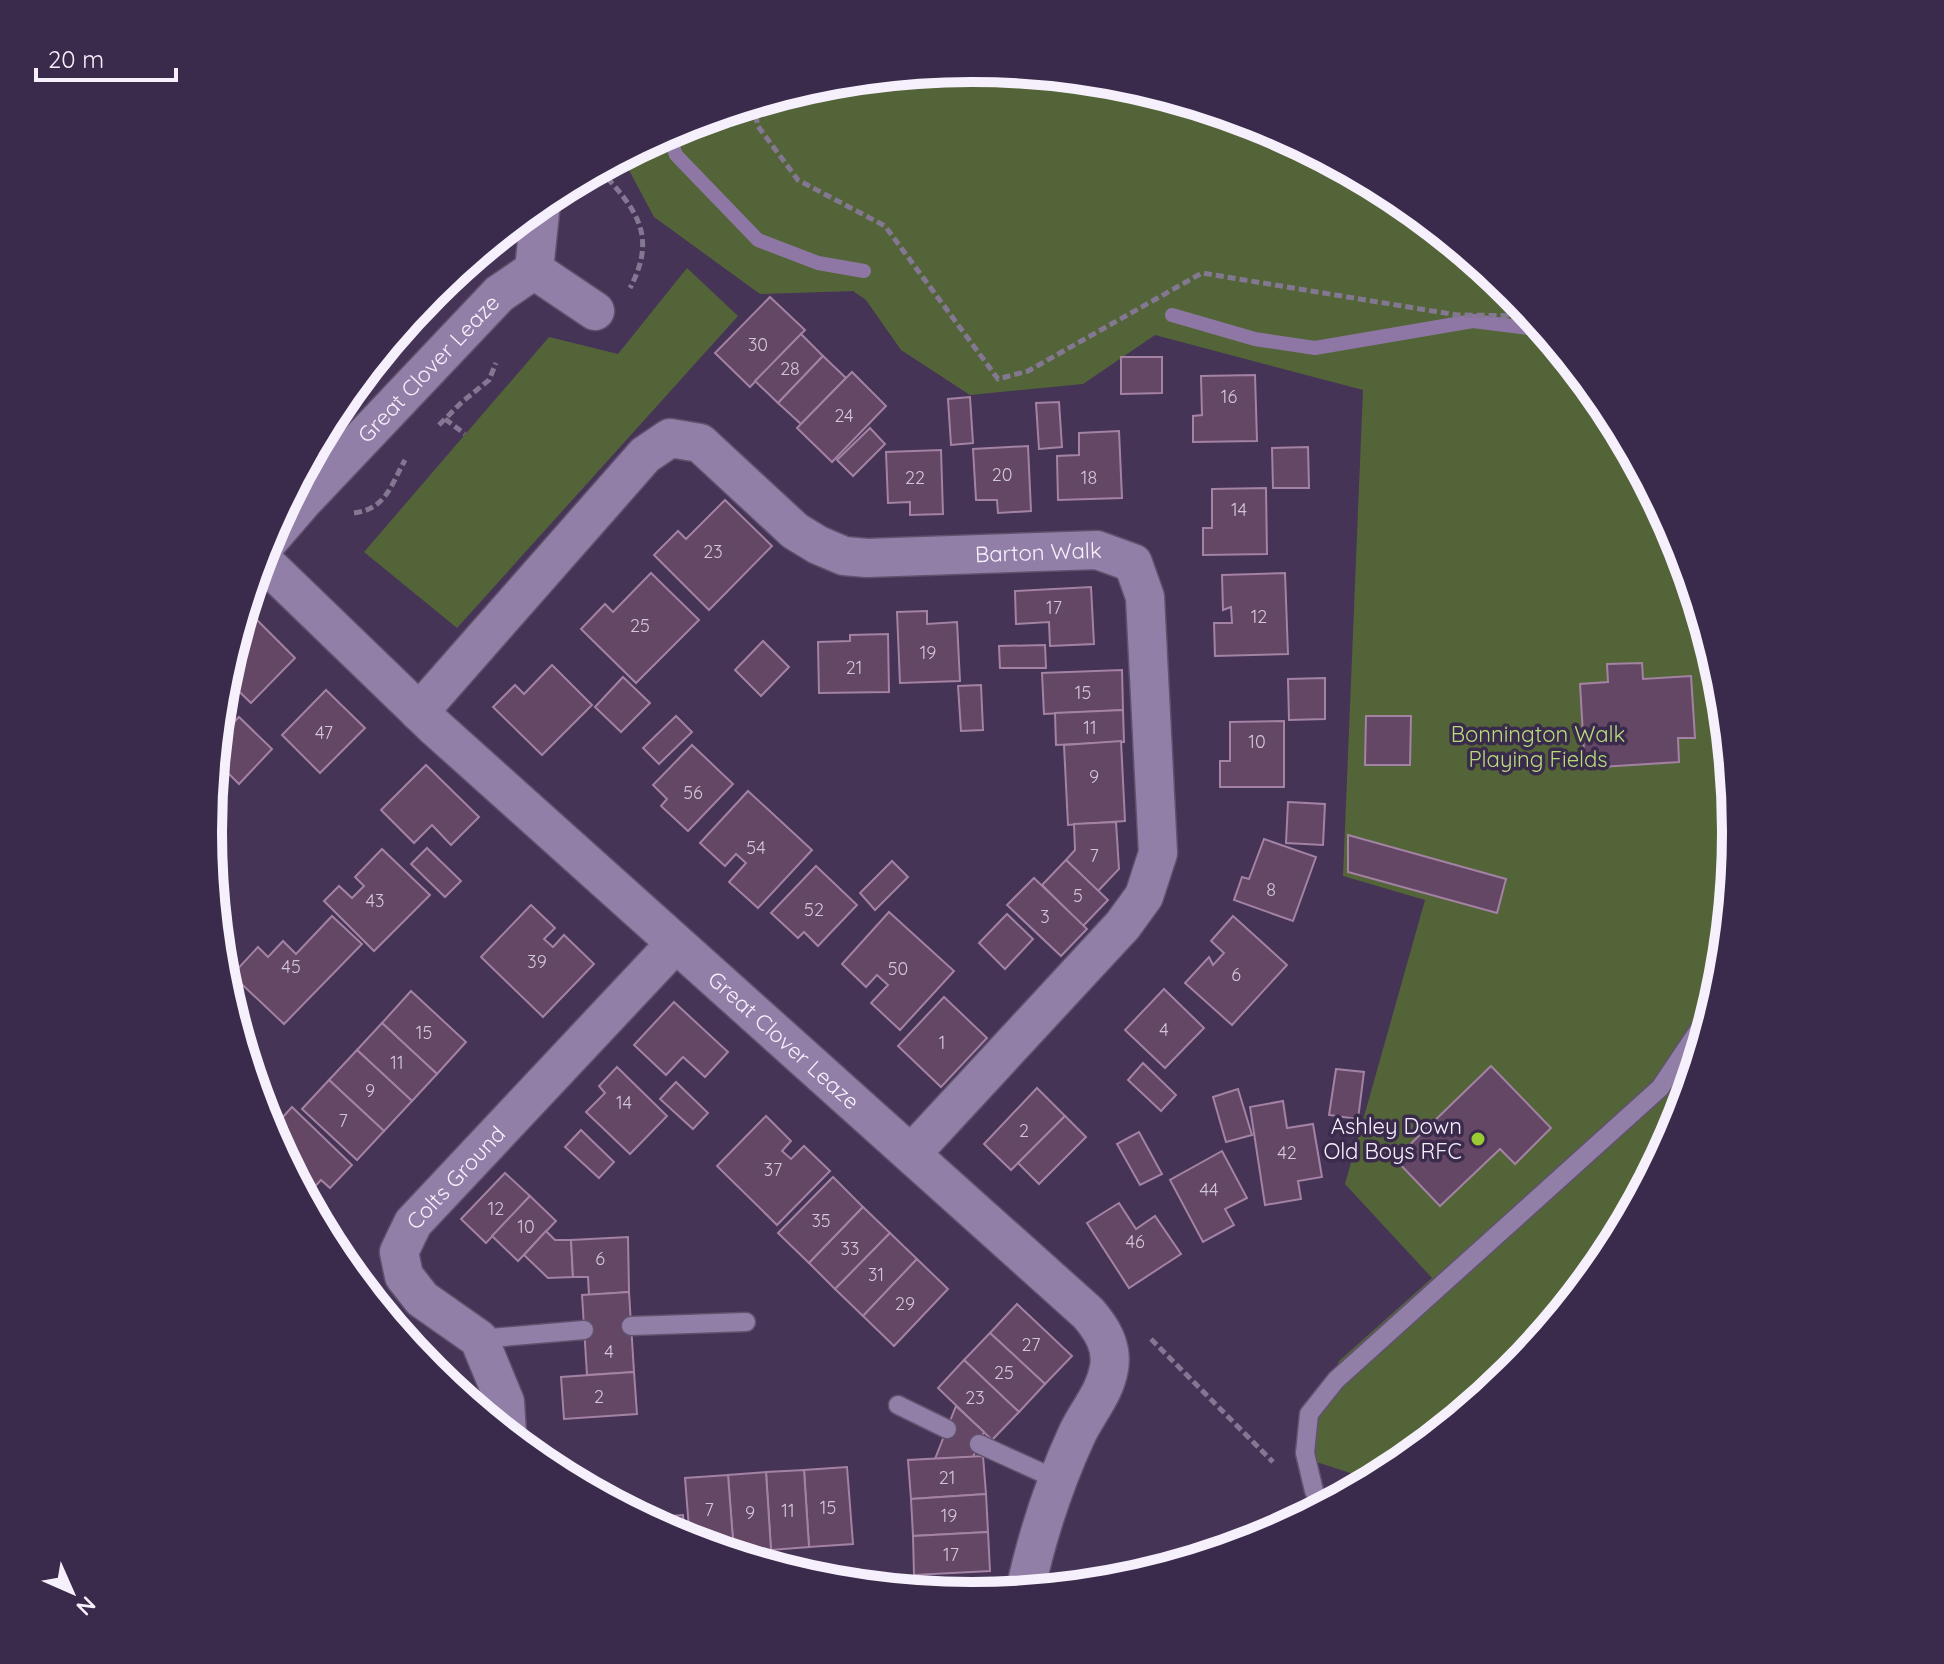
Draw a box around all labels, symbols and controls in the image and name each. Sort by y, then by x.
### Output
scale bar [36,32,176,82]
text: 20 m [48,44,104,74]
street label: Great Clover Leaze [352,288,505,449]
house number: 30 [748,333,768,356]
house number: 28 [780,357,800,380]
house number: 16 [1221,385,1237,408]
house number: 24 [834,404,854,427]
house number: 20 [992,463,1012,486]
house number: 22 [905,466,925,489]
house number: 18 [1081,466,1097,489]
house number: 14 [1231,498,1247,521]
street label: Barton Walk [974,536,1102,568]
house number: 23 [703,540,723,563]
house number: 17 [1046,596,1062,619]
house number: 12 [1251,605,1267,628]
house number: 25 [630,614,650,637]
house number: 19 [920,641,936,664]
house number: 21 [846,656,862,679]
house number: 15 [1075,681,1091,704]
house number: 11 [1083,716,1097,739]
park label: Bonnington Walk Playing Fields [1451,720,1625,773]
house number: 47 [315,721,333,744]
house number: 10 [1248,730,1266,753]
house number: 9 [1089,765,1099,788]
house number: 56 [683,781,703,804]
house number: 54 [746,836,766,859]
house number: 7 [1089,844,1099,867]
house number: 8 [1266,878,1276,901]
house number: 5 [1073,884,1083,907]
house number: 43 [366,889,384,912]
house number: 52 [804,898,824,921]
house number: 3 [1040,905,1050,928]
house number: 39 [527,950,547,973]
house number: 45 [281,955,301,978]
house number: 50 [888,957,908,980]
house number: 6 [1231,963,1241,986]
street label: Great Clover Leaze [702,965,865,1115]
house number: 4 [1159,1018,1169,1041]
house number: 15 [416,1021,432,1044]
house number: 1 [939,1031,945,1054]
house number: 11 [390,1051,404,1074]
house number: 9 [365,1079,375,1102]
house number: 14 [616,1091,632,1114]
house number: 7 [338,1109,348,1132]
place label: Ashley Down Old Boys RFC [1323,1112,1462,1165]
house number: 2 [1019,1119,1029,1142]
street label: Colts Ground [400,1120,511,1235]
marker: Ashley Down Old Boys RFC [1469,1130,1487,1148]
house number: 42 [1277,1141,1297,1164]
house number: 37 [764,1158,782,1181]
house number: 44 [1200,1178,1218,1201]
house number: 12 [488,1197,504,1220]
house number: 35 [811,1209,831,1232]
house number: 10 [517,1215,535,1238]
house number: 46 [1125,1230,1145,1253]
house number: 33 [841,1237,859,1260]
house number: 6 [595,1247,605,1270]
house number: 31 [868,1263,884,1286]
house number: 29 [895,1292,915,1315]
house number: 27 [1022,1333,1040,1356]
house number: 4 [604,1340,614,1363]
house number: 25 [994,1361,1014,1384]
house number: 2 [594,1385,604,1408]
house number: 23 [965,1386,985,1409]
house number: 21 [939,1466,955,1489]
house number: 15 [820,1496,836,1519]
house number: 7 [704,1498,714,1521]
house number: 11 [781,1499,795,1522]
house number: 9 [745,1501,755,1524]
house number: 19 [941,1504,957,1527]
house number: 17 [943,1543,959,1566]
north arrow [32,1552,112,1632]
text: N [71,1591,102,1622]

